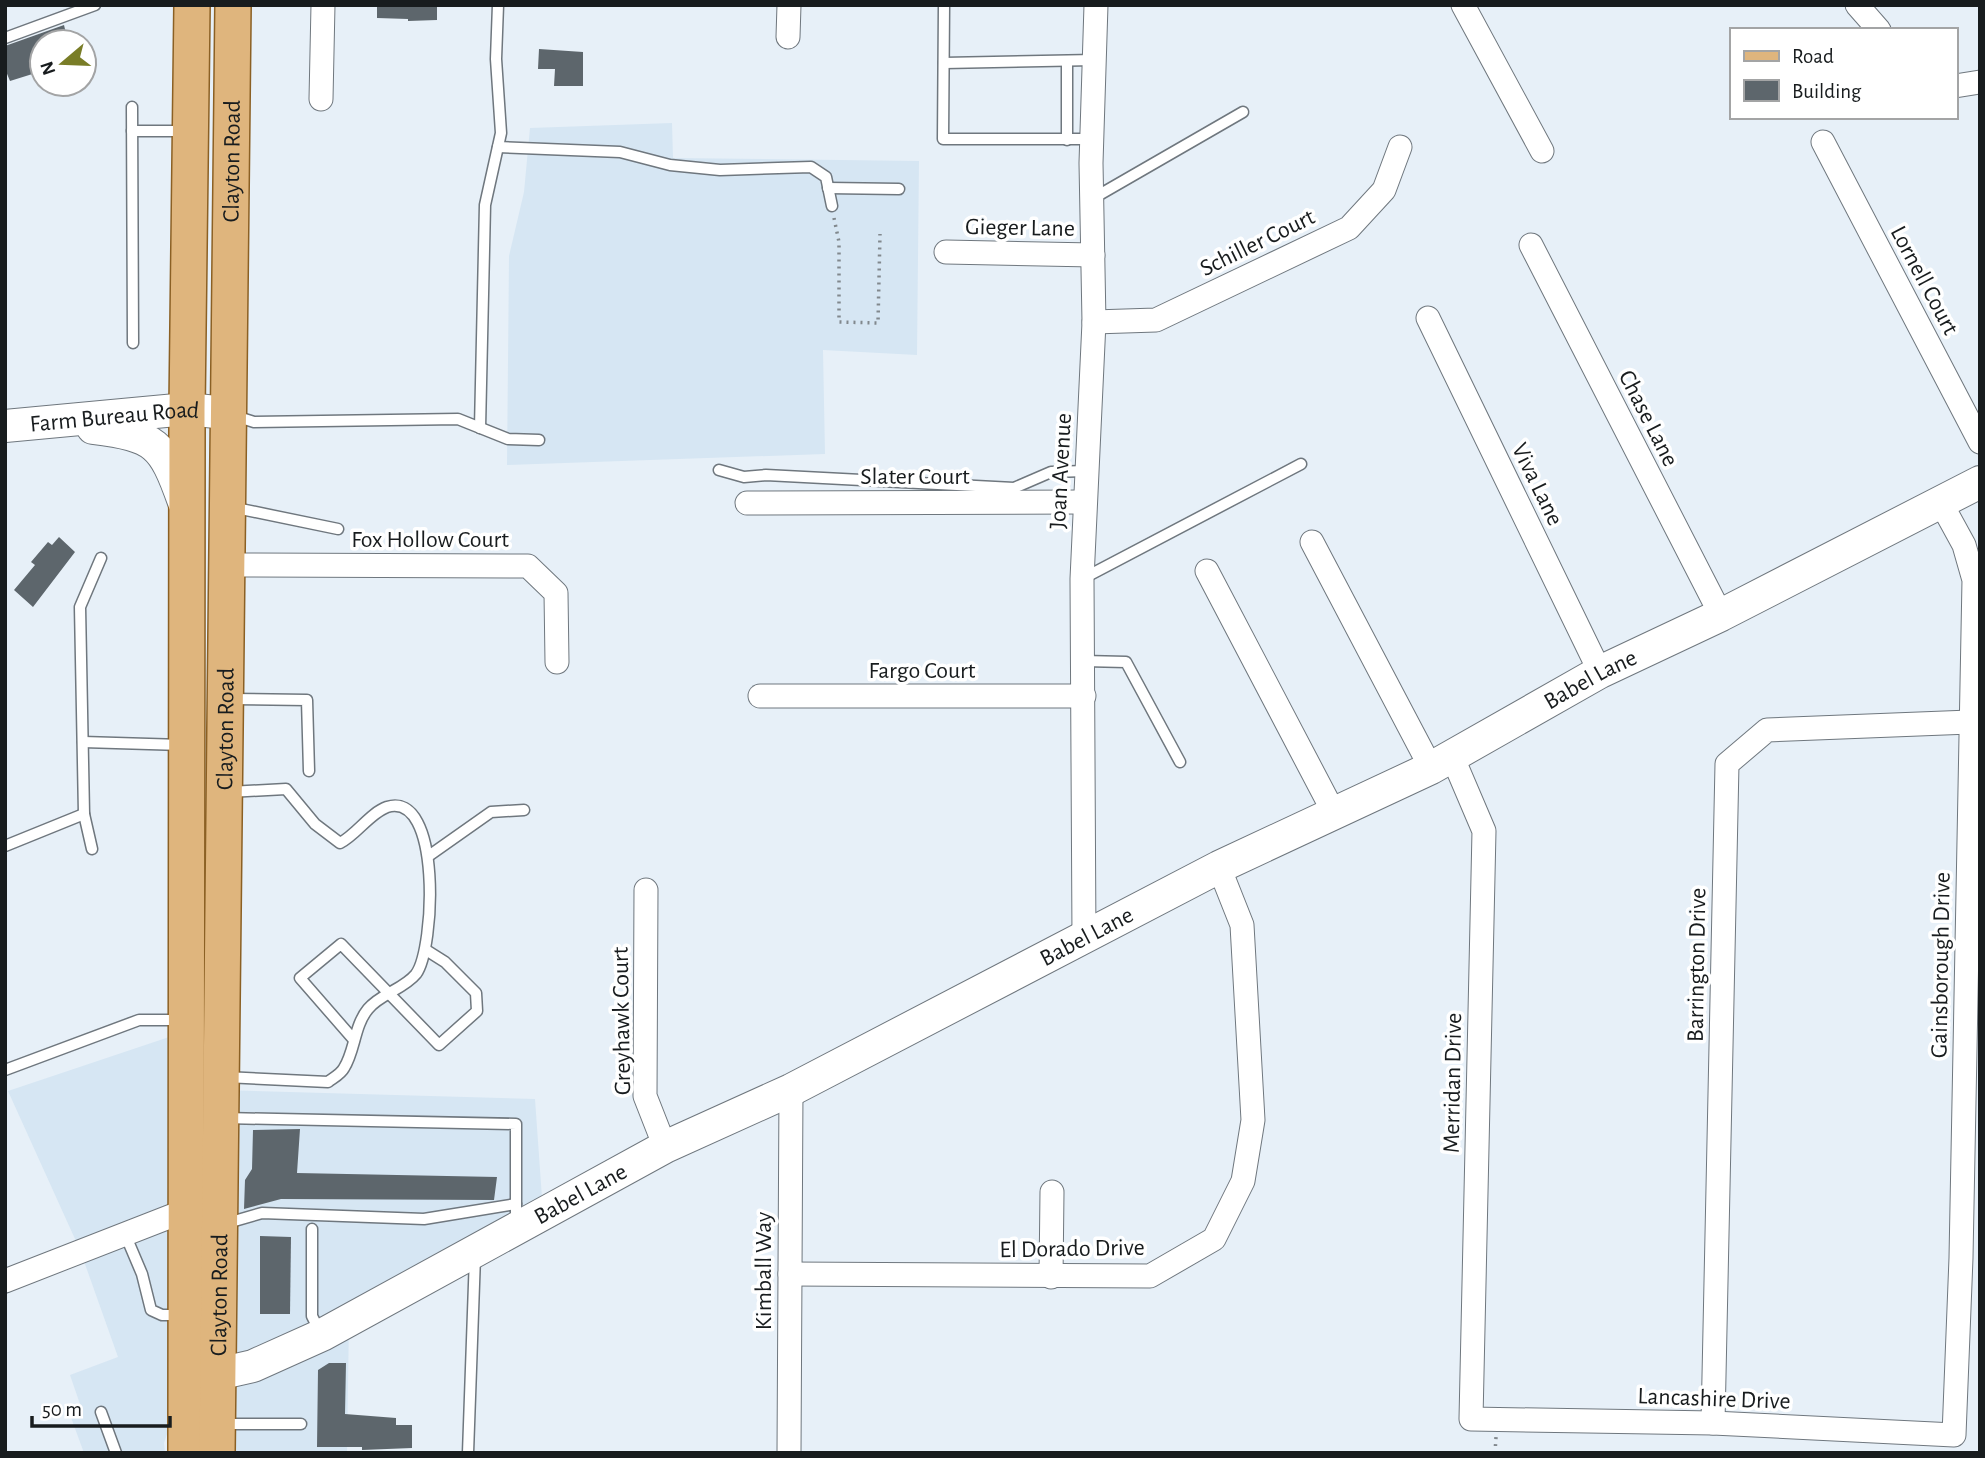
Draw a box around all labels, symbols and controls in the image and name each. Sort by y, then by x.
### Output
north arrow [28,28,98,98]
legend [1730,28,1957,119]
text: Road [1792,46,1834,67]
text: N [37,59,59,77]
text: Building [1792,81,1862,102]
street label: Clayton Road [220,100,245,222]
street label: Schiller Court [1196,205,1319,281]
street label: Gieger Lane [965,215,1075,241]
street label: Lornell Court [1885,222,1963,339]
street label: Chase Lane [1614,367,1682,470]
street label: Farm Bureau Road [29,398,200,437]
street label: Joan Avenue [1046,413,1076,530]
street label: Viva Lane [1507,439,1567,529]
street label: Slater Court [860,465,970,489]
street label: Fox Hollow Court [351,528,509,552]
street label: Babel Lane [1540,645,1641,714]
street label: Fargo Court [869,659,976,683]
street label: Clayton Road [213,668,239,790]
street label: Gainsborough Drive [1927,872,1955,1058]
street label: Barrington Drive [1684,888,1710,1042]
street label: Babel Lane [1036,903,1137,971]
street label: Greyhawk Court [609,946,635,1095]
street label: Merridan Drive [1440,1013,1466,1153]
street label: Babel Lane [530,1159,631,1229]
street label: Kimball Way [752,1212,776,1330]
street label: Clayton Road [207,1234,232,1356]
street label: El Dorado Drive [999,1236,1145,1262]
scale bar [32,1384,170,1428]
street label: Lancashire Drive [1637,1384,1791,1414]
text: 50 m [42,1399,82,1420]

